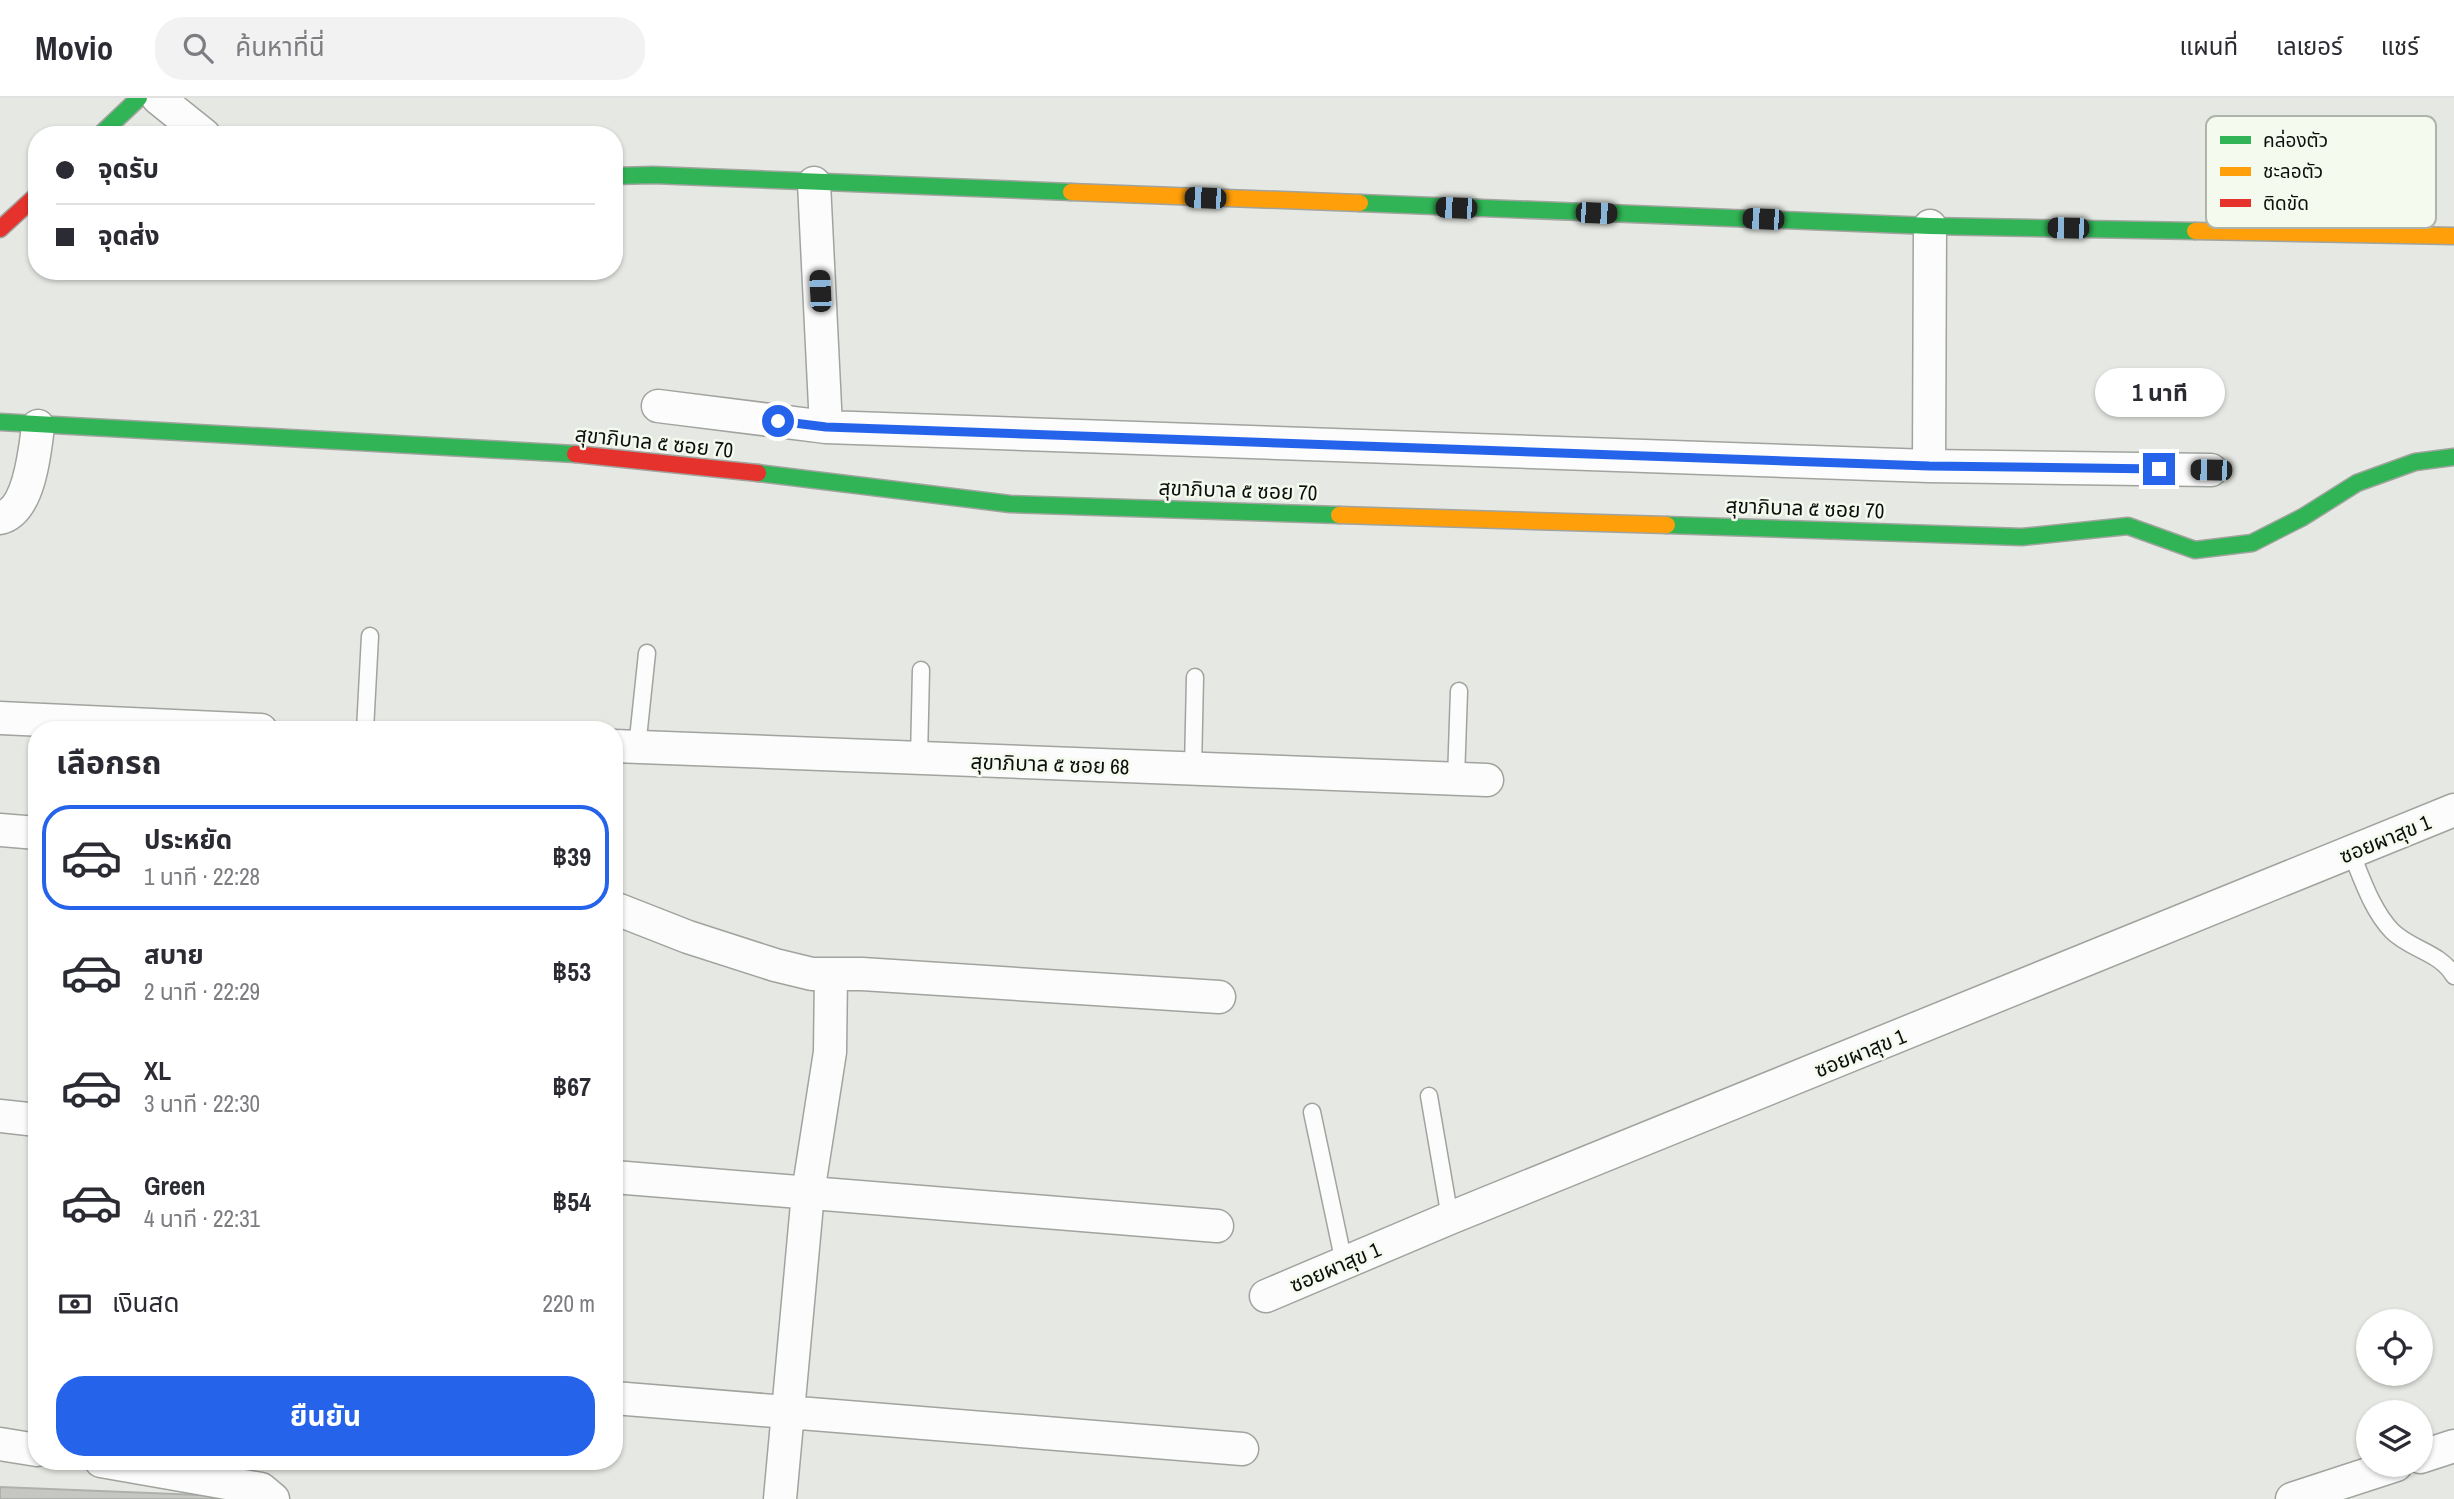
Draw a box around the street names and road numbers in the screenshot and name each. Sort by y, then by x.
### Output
street label: สุขาภิบาล ๕ ซอย 70 [573,419,735,465]
street label: สุขาภิบาล ๕ ซอย 70 [1158,473,1318,507]
street label: สุขาภิบาล ๕ ซอย 70 [1725,491,1885,525]
street label: สุขาภิบาล ๕ ซอย 68 [970,747,1130,781]
street label: ซอยผาสุข 1 [2335,807,2435,870]
street label: ซอยผาสุข 1 [1810,1021,1910,1084]
street label: ซอยผาสุข 1 [1285,1235,1385,1299]

